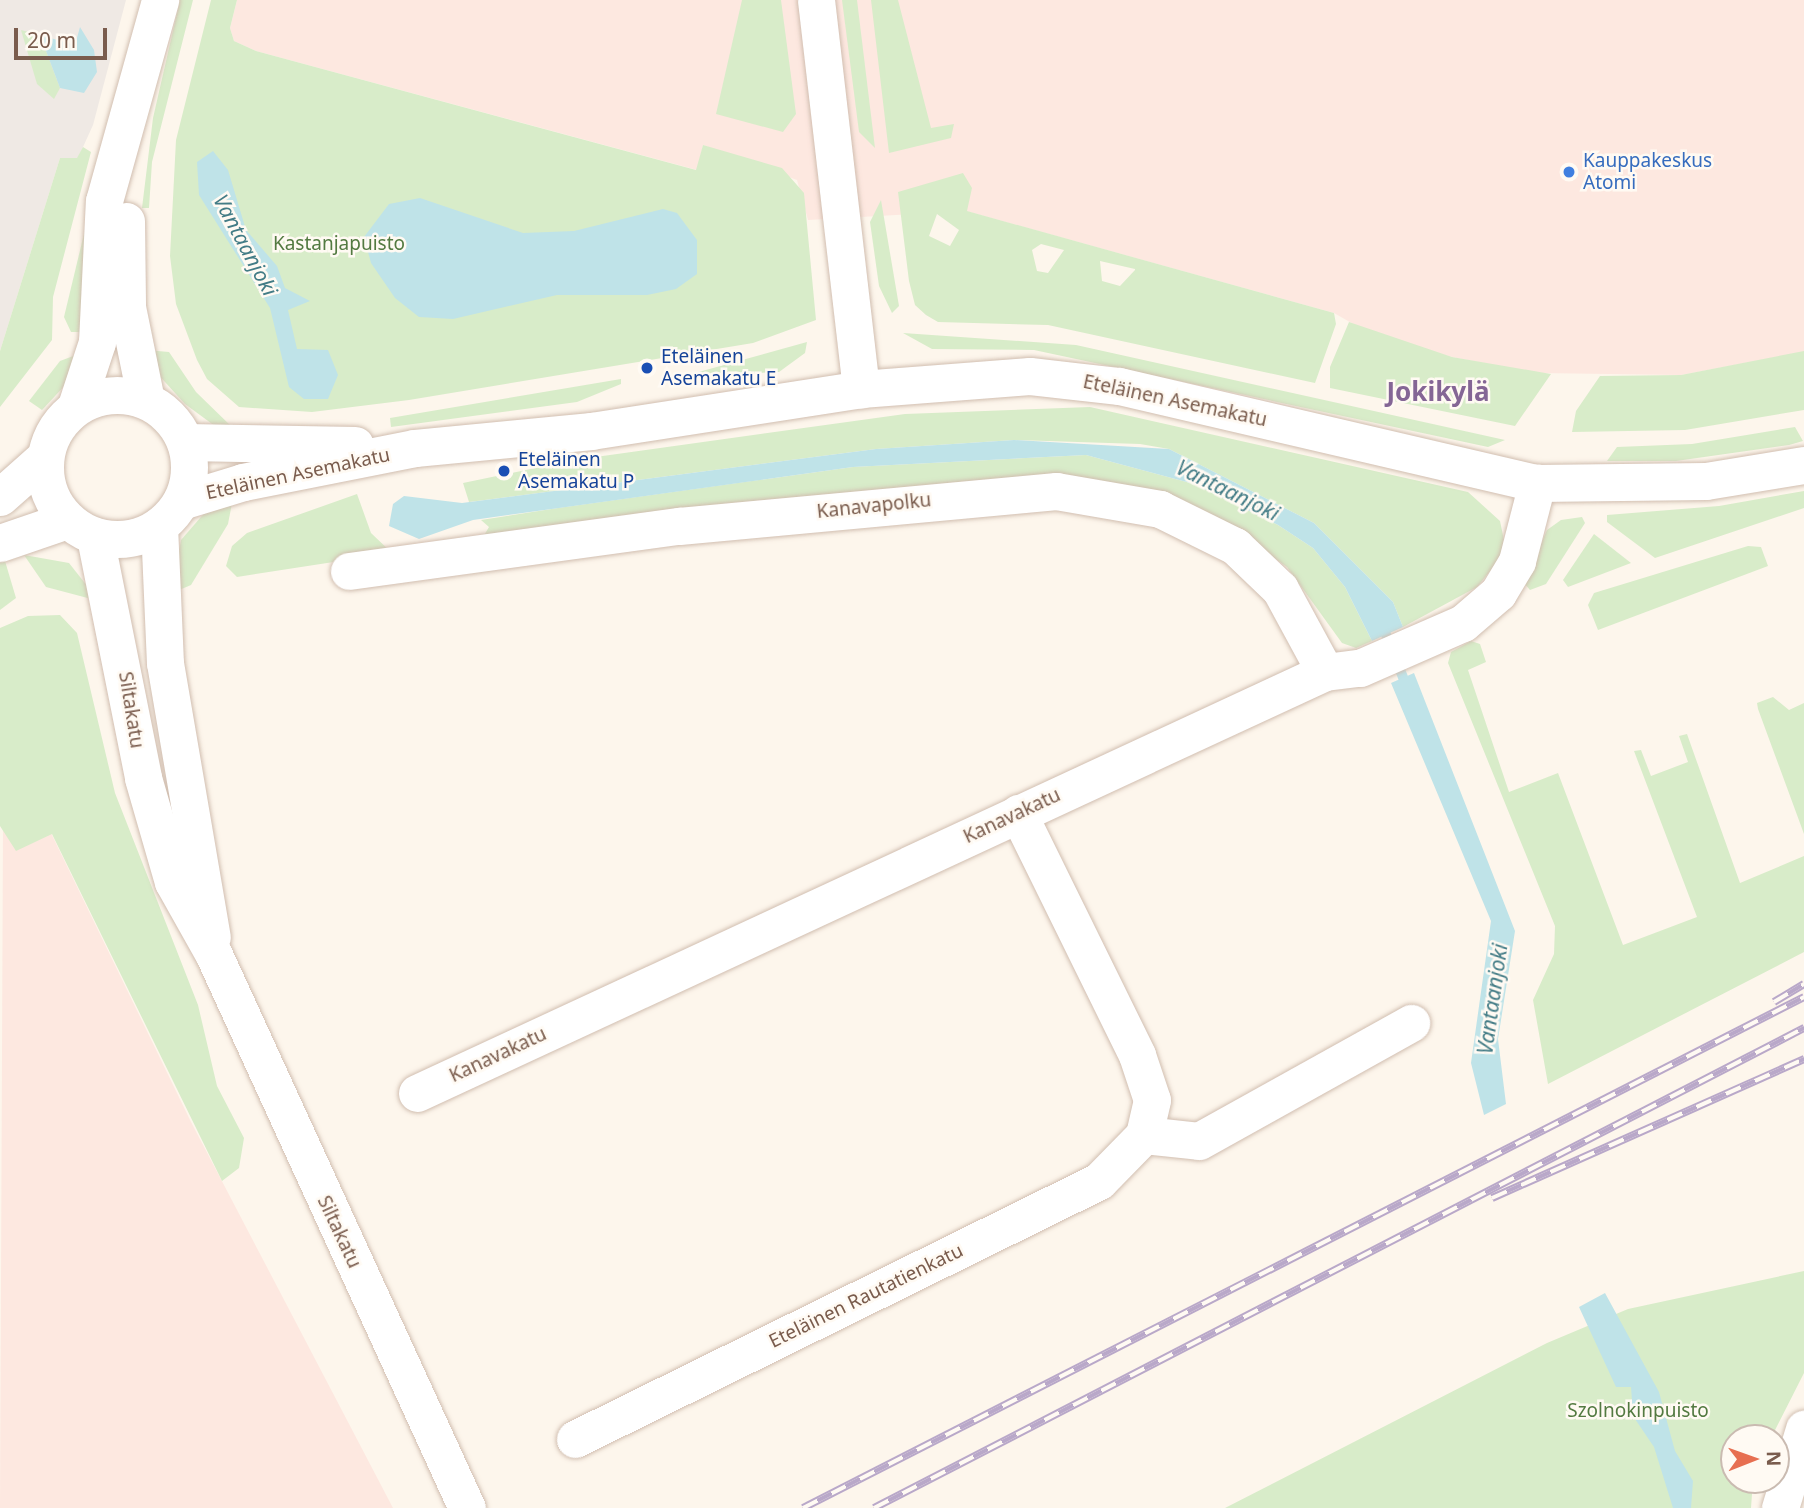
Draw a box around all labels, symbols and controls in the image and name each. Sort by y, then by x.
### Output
scale bar [18,14,110,58]
text: 20 m [27,26,76,54]
place label: Kauppakeskus Atomi [1583,150,1712,194]
marker: Kauppakeskus Atomi [1561,164,1577,180]
water label: Vantaanjoki [209,190,283,300]
park label: Kastanjapuisto [273,233,405,255]
place label: Eteläinen Asemakatu E [661,346,776,390]
marker: Eteläinen Asemakatu E [639,360,655,376]
street label: Eteläinen Asemakatu [1081,370,1269,432]
district label: Jokikylä [1386,376,1490,408]
street label: Eteläinen Asemakatu [204,443,392,505]
place label: Eteläinen Asemakatu P [518,449,634,493]
water label: Vantaanjoki [1172,454,1284,526]
marker: Eteläinen Asemakatu P [496,463,512,479]
street label: Kanavapolku [816,489,932,523]
street label: Siltakatu [114,670,148,750]
street label: Kanavakatu [960,784,1064,848]
water label: Vantaanjoki [1472,942,1512,1056]
street label: Kanavakatu [446,1023,550,1087]
street label: Siltakatu [312,1192,366,1272]
street label: Eteläinen Rautatienkatu [765,1239,967,1353]
park label: Szolnokinpuisto [1567,1400,1709,1422]
north arrow [1720,1424,1790,1494]
text: N [1761,1451,1787,1467]

